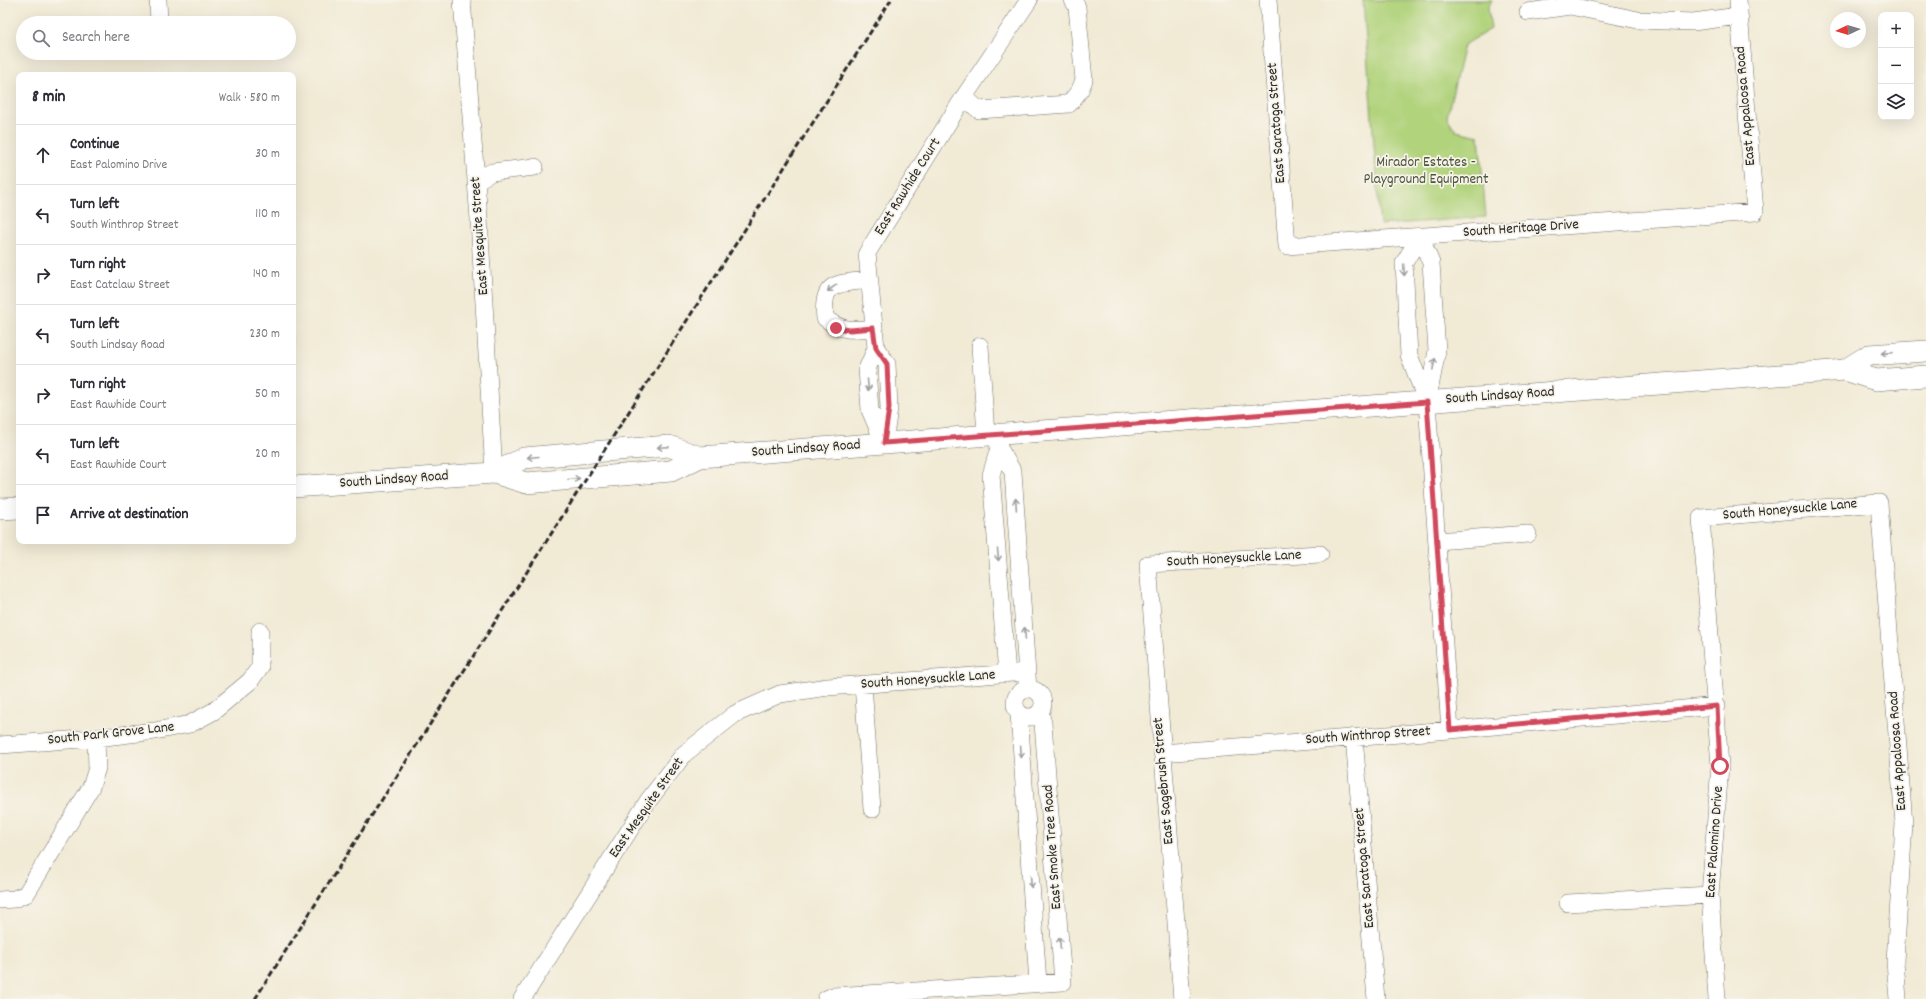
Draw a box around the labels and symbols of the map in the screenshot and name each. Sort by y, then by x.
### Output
north arrow [1830,12,1866,48]
street label: East Appaloosa Road [1730,45,1762,167]
street label: East Saratoga Street [1262,61,1292,184]
street label: East Rawhide Court [869,134,947,240]
park label: Mirador Estates - Playground Equipment [1363,152,1489,191]
street label: East Mesquite Street [465,176,495,296]
street label: South Heritage Drive [1462,214,1580,244]
one-way arrow [1400,263,1408,276]
one-way arrow [826,284,837,293]
route end [827,319,845,337]
one-way arrow [1881,350,1894,357]
one-way arrow [1431,358,1439,371]
one-way arrow [865,378,872,391]
street label: South Lindsay Road [1445,381,1555,411]
street label: South Lindsay Road [751,434,861,464]
one-way arrow [657,443,670,450]
one-way arrow [527,453,540,461]
street label: South Lindsay Road [339,465,449,495]
one-way arrow [567,475,580,482]
street label: South Honeysuckle Lane [1722,493,1859,527]
one-way arrow [1012,498,1019,511]
street label: South Honeysuckle Lane [1166,544,1302,574]
one-way arrow [994,548,1001,561]
one-way arrow [1022,627,1029,640]
street label: South Honeysuckle Lane [860,664,996,696]
street label: East Appaloosa Road [1883,690,1913,812]
street label: South Park Grove Lane [46,716,176,752]
street label: East Sagebrush Street [1147,716,1181,845]
street label: South Winthrop Street [1305,721,1432,751]
one-way arrow [1018,745,1025,758]
street label: East Mesquite Street [604,753,690,863]
route start [1711,757,1729,775]
street label: East Smoke Tree Road [1038,784,1068,910]
street label: East Palomino Drive [1700,785,1730,899]
street label: East Saratoga Street [1349,806,1381,929]
one-way arrow [1028,875,1035,888]
one-way arrow [1056,937,1063,950]

